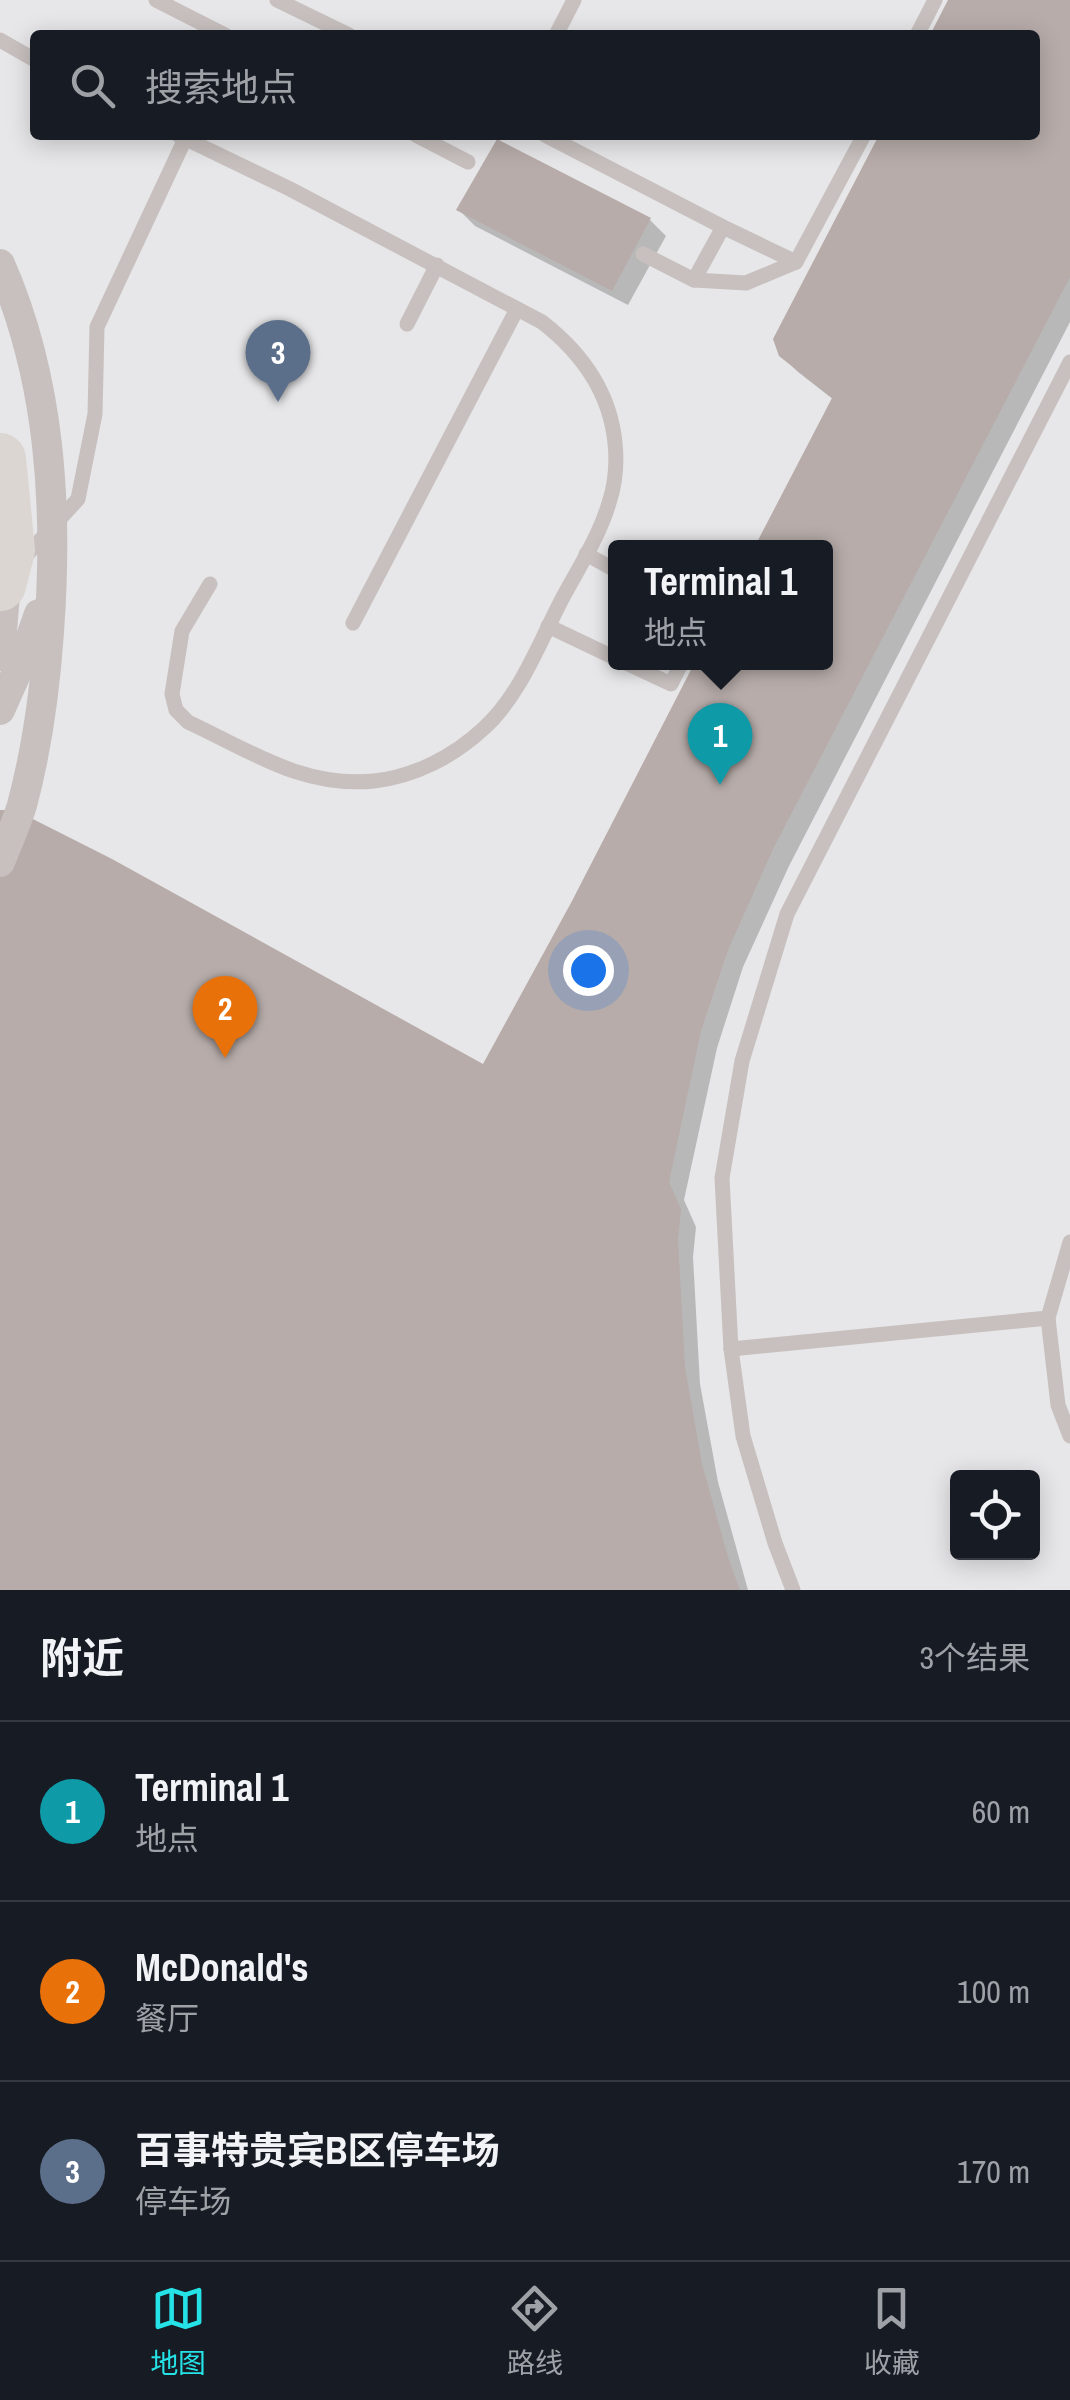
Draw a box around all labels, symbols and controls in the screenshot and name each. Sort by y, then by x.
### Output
search box [30,30,1040,140]
icon: search [65,58,120,113]
text: 搜索地点 [145,62,297,113]
pin: 3 [246,320,310,402]
popup [608,540,833,670]
text: Terminal 1 [644,556,797,607]
text: 地点 [644,611,708,654]
pin: 1 [688,702,752,785]
your location [563,945,614,996]
pin: 2 [192,976,258,1058]
map controls [950,1470,1040,1560]
button: locate [950,1470,1040,1560]
text: 附近 [40,1630,124,1686]
text: 3个结果 [919,1636,1030,1679]
text: Terminal 1 [135,1762,289,1813]
text: 1 [65,1790,80,1833]
text: 60 m [972,1790,1030,1833]
text: 地点 [135,1817,199,1860]
text: McDonald's [135,1942,309,1993]
text: 2 [65,1970,80,2013]
text: 100 m [957,1970,1030,2013]
text: 餐厅 [135,1997,199,2040]
text: 百事特贵宾B区停车场 [135,2125,500,2176]
text: 3 [65,2150,80,2193]
text: 170 m [957,2150,1030,2193]
text: 停车场 [135,2180,231,2223]
tab: 地图 [150,2281,206,2382]
tab: 路线 [507,2281,563,2382]
tab: 收藏 [864,2281,920,2382]

